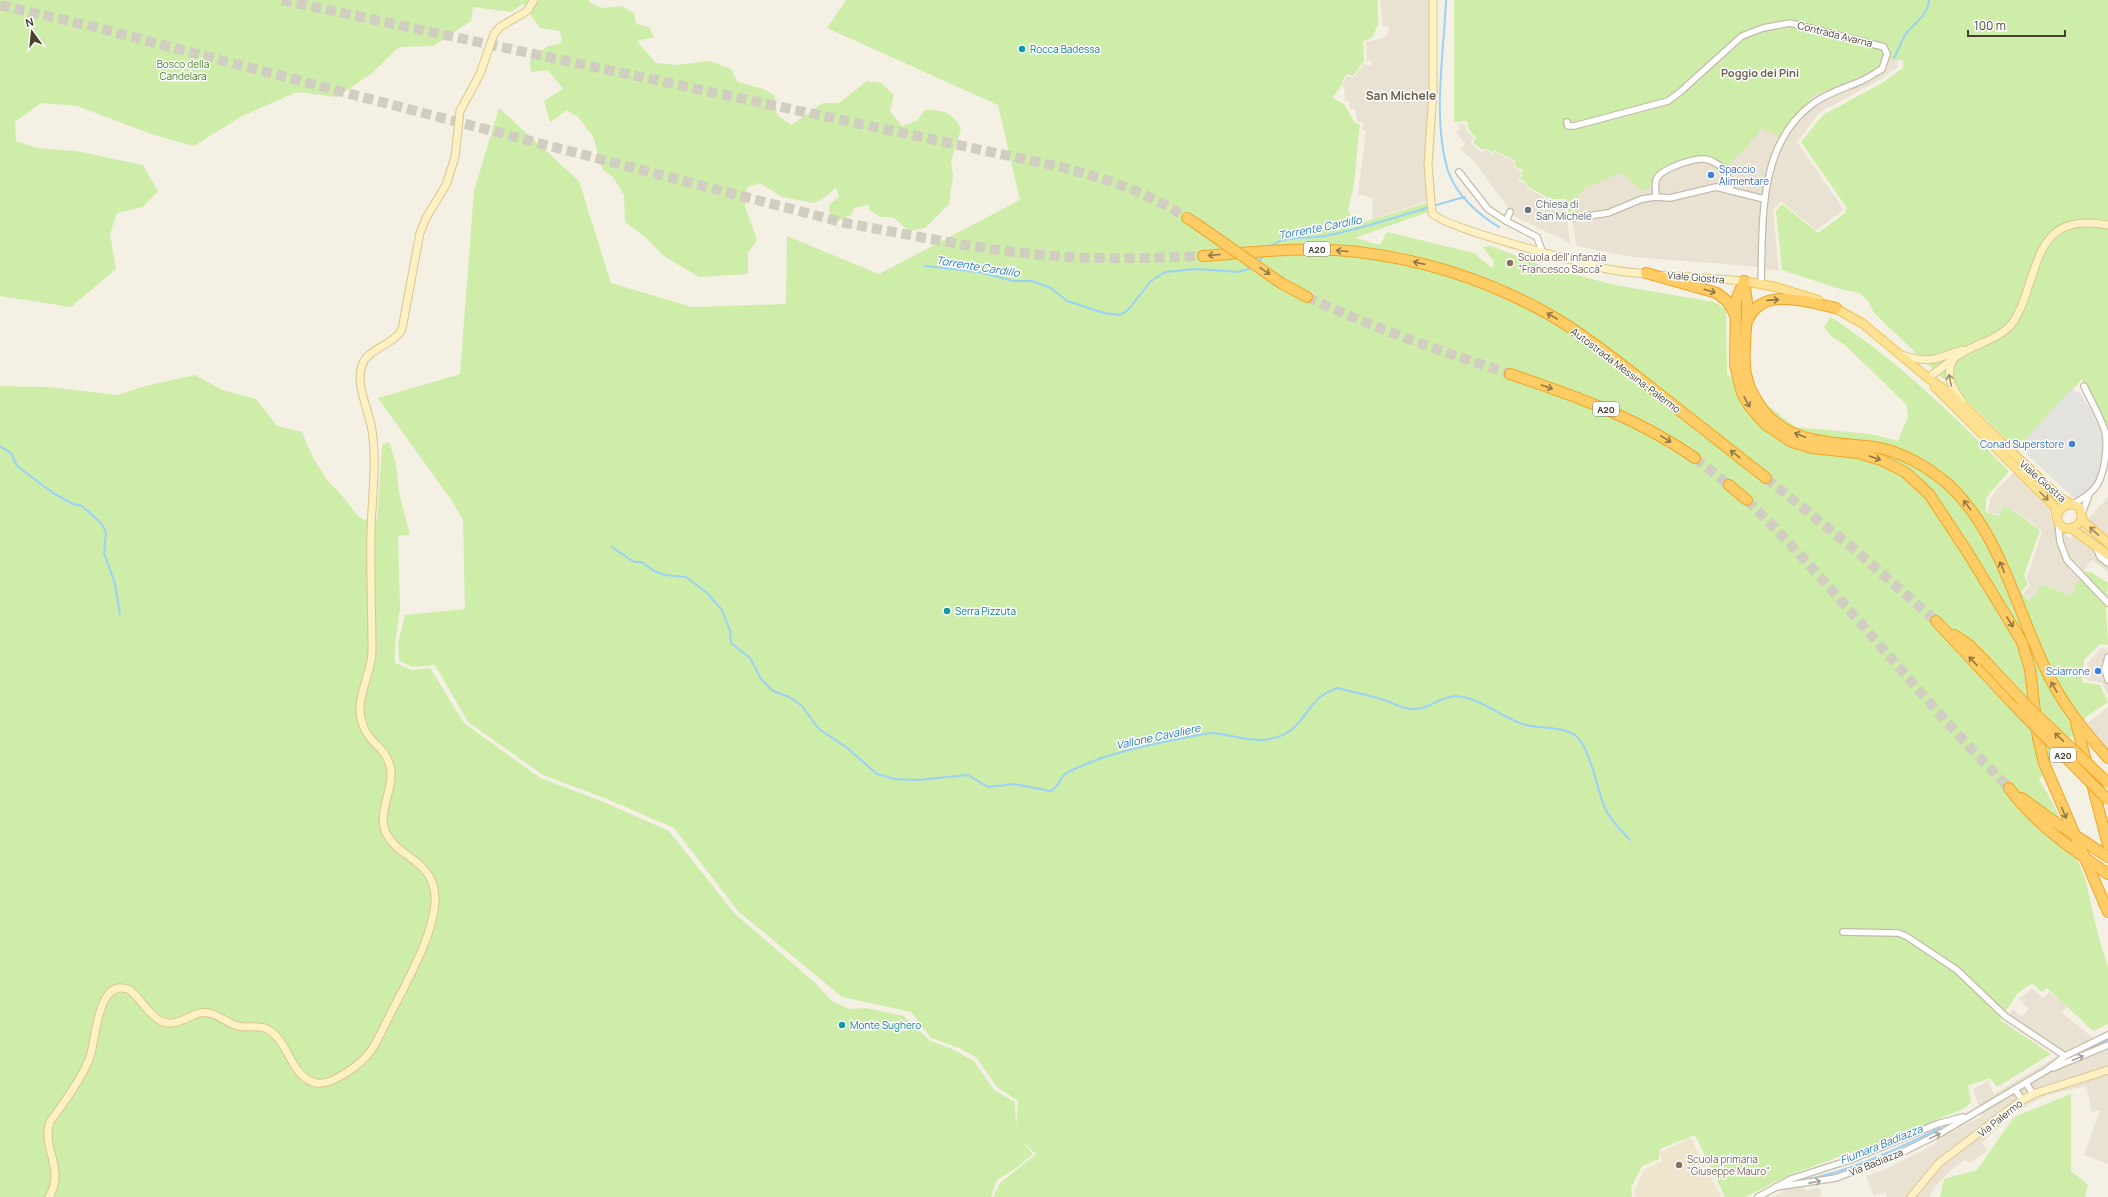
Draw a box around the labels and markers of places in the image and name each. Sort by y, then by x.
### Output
place label: Rocca Badessa [1030,42,1100,56]
marker: Rocca Badessa [1017,44,1027,54]
place label: Spaccio Alimentare [1719,162,1769,188]
marker: Spaccio Alimentare [1706,170,1716,180]
place label: Chiesa di San Michele [1536,197,1592,223]
marker: Chiesa di San Michele [1523,205,1533,215]
place label: Scuola dell'infanzia "Francesco Saccà" [1518,250,1606,276]
marker: Scuola dell'infanzia "Francesco Saccà" [1505,258,1515,268]
place label: Conad Superstore [1980,437,2064,451]
marker: Conad Superstore [2067,439,2077,449]
place label: Serra Pizzuta [955,604,1016,618]
marker: Serra Pizzuta [942,606,952,616]
place label: Sciarrone [2046,664,2090,678]
marker: Sciarrone [2093,666,2103,676]
place label: Monte Sughero [850,1018,921,1032]
marker: Monte Sughero [837,1020,847,1030]
place label: Scuola primaria "Giuseppe Mauro" [1687,1152,1770,1178]
marker: Scuola primaria "Giuseppe Mauro" [1674,1160,1684,1170]

